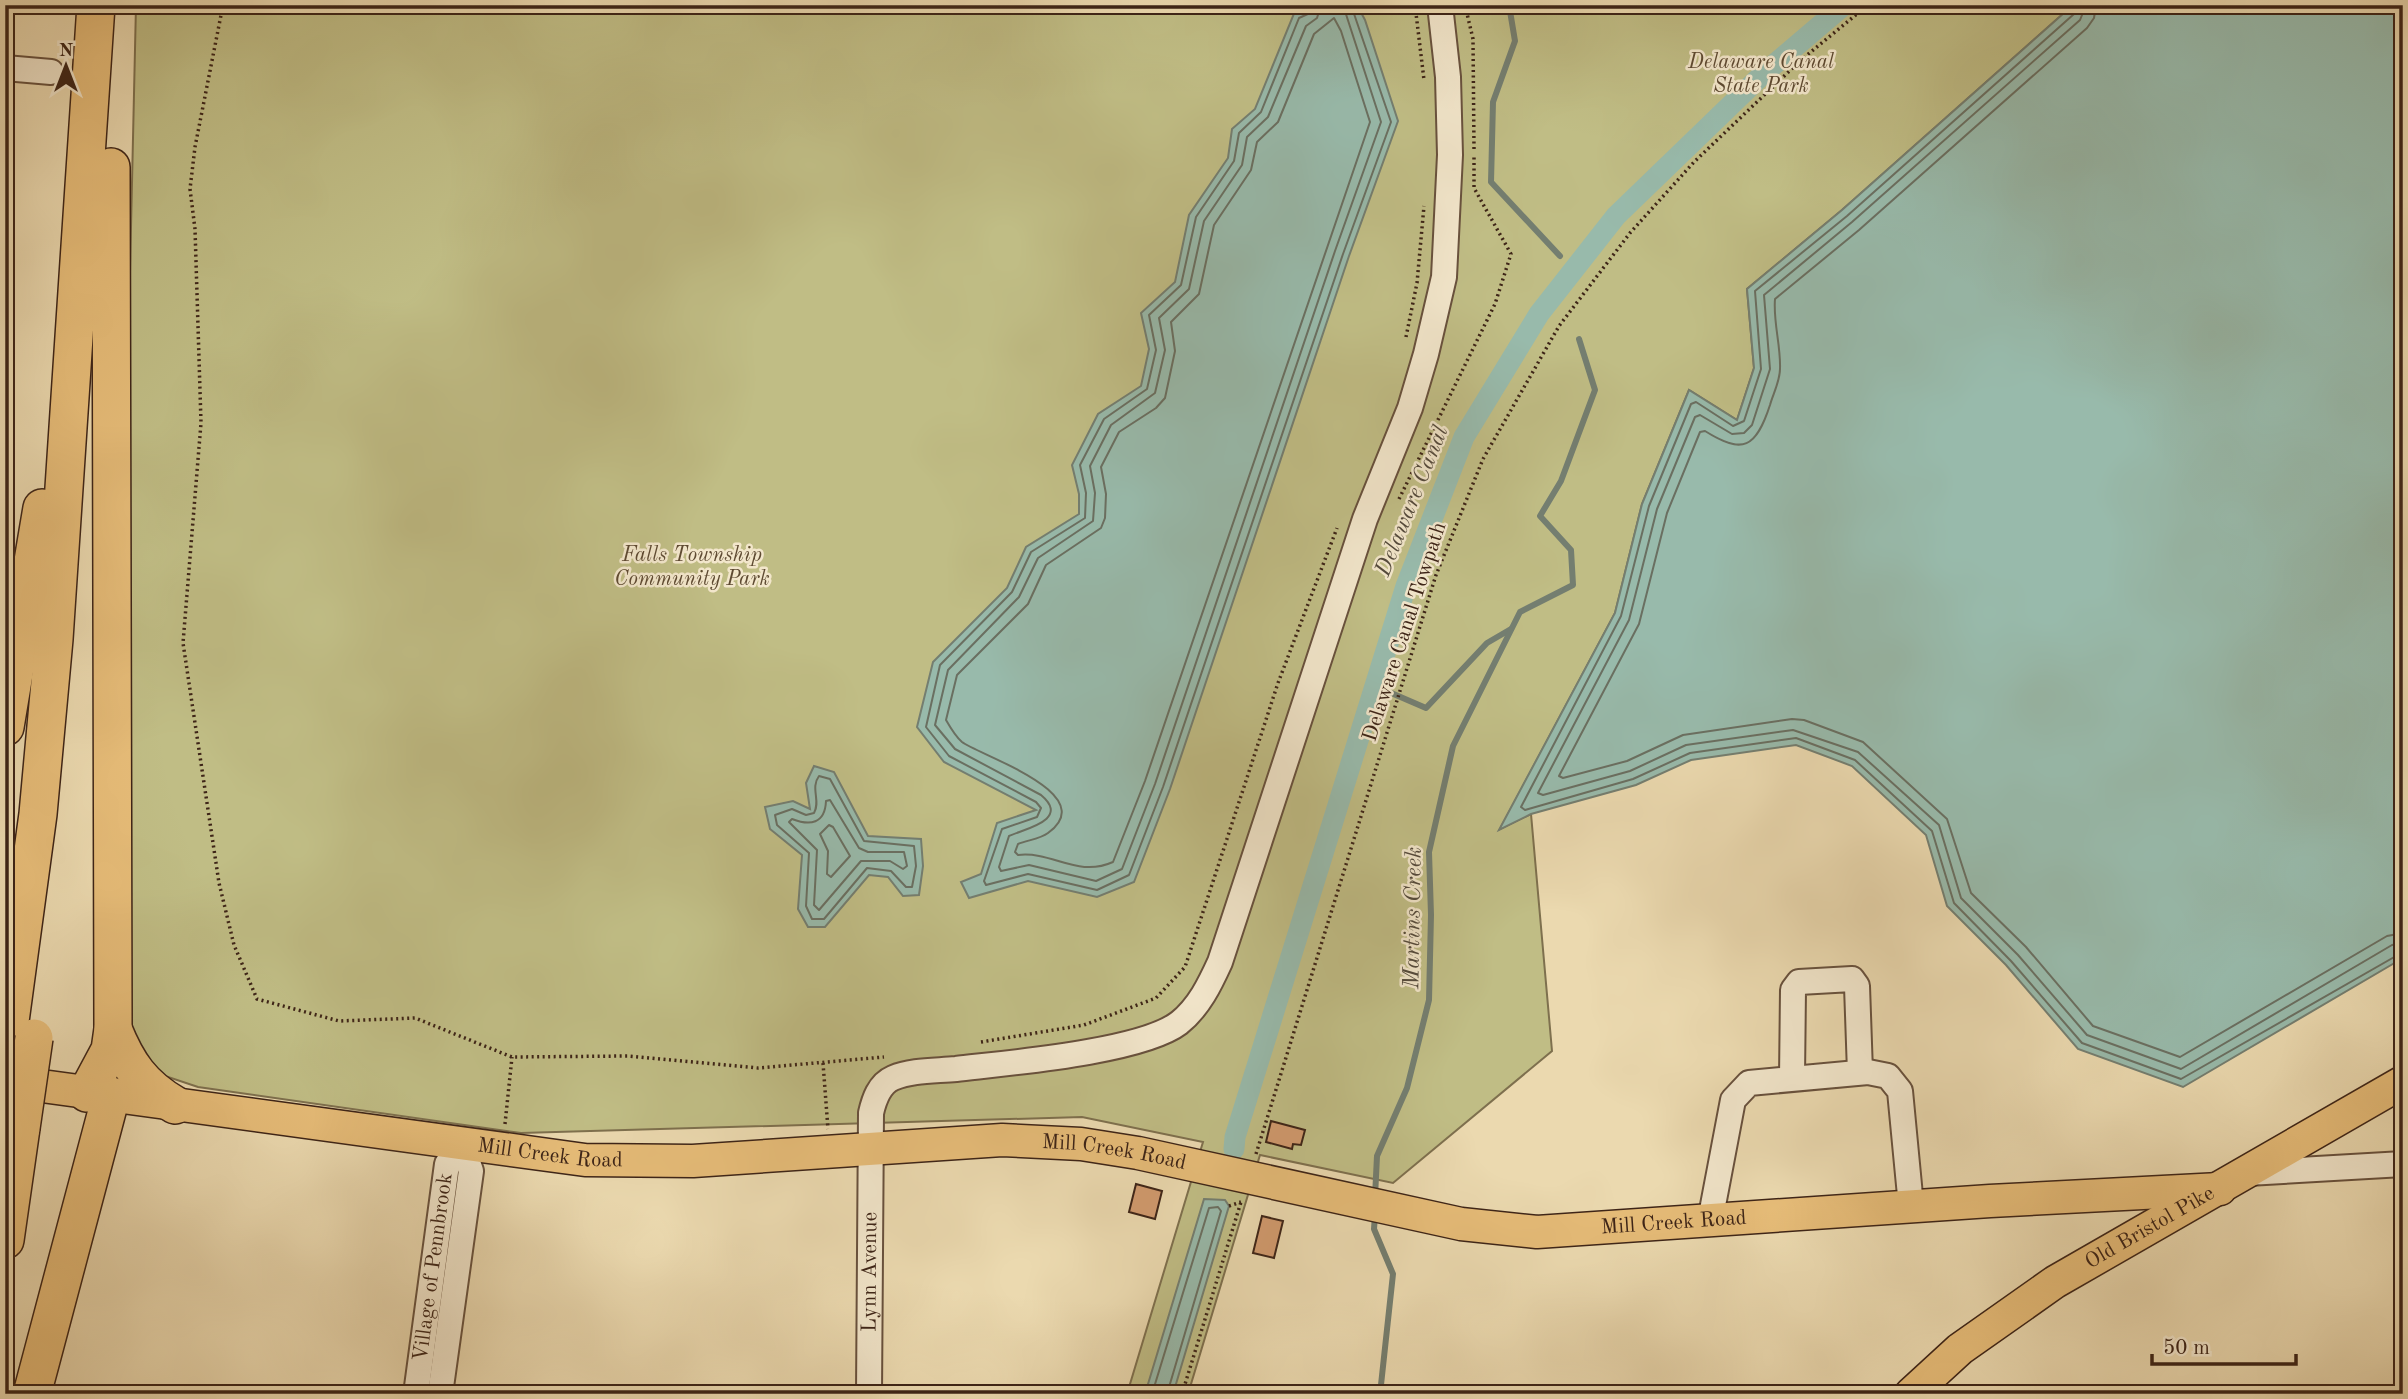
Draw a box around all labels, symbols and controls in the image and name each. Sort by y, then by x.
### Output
north arrow [32,32,102,102]
text: N [59,42,74,61]
park label: Delaware Canal State Park [1687,52,1834,97]
water label: Delaware Canal [1371,422,1453,580]
street label: Delaware Canal Towpath [1360,520,1450,744]
park label: Falls Township Community Park [614,545,770,590]
water label: Martins Creek [1400,847,1426,990]
street label: Mill Creek Road [1041,1132,1188,1174]
street label: Mill Creek Road [476,1135,623,1171]
street label: Village of Pennbrook [410,1172,456,1362]
street label: Old Bristol Pike [2082,1182,2218,1273]
street label: Mill Creek Road [1600,1207,1747,1238]
street label: Lynn Avenue [859,1212,881,1332]
scale bar [2152,1322,2296,1366]
text: 50 m [2163,1338,2210,1359]

